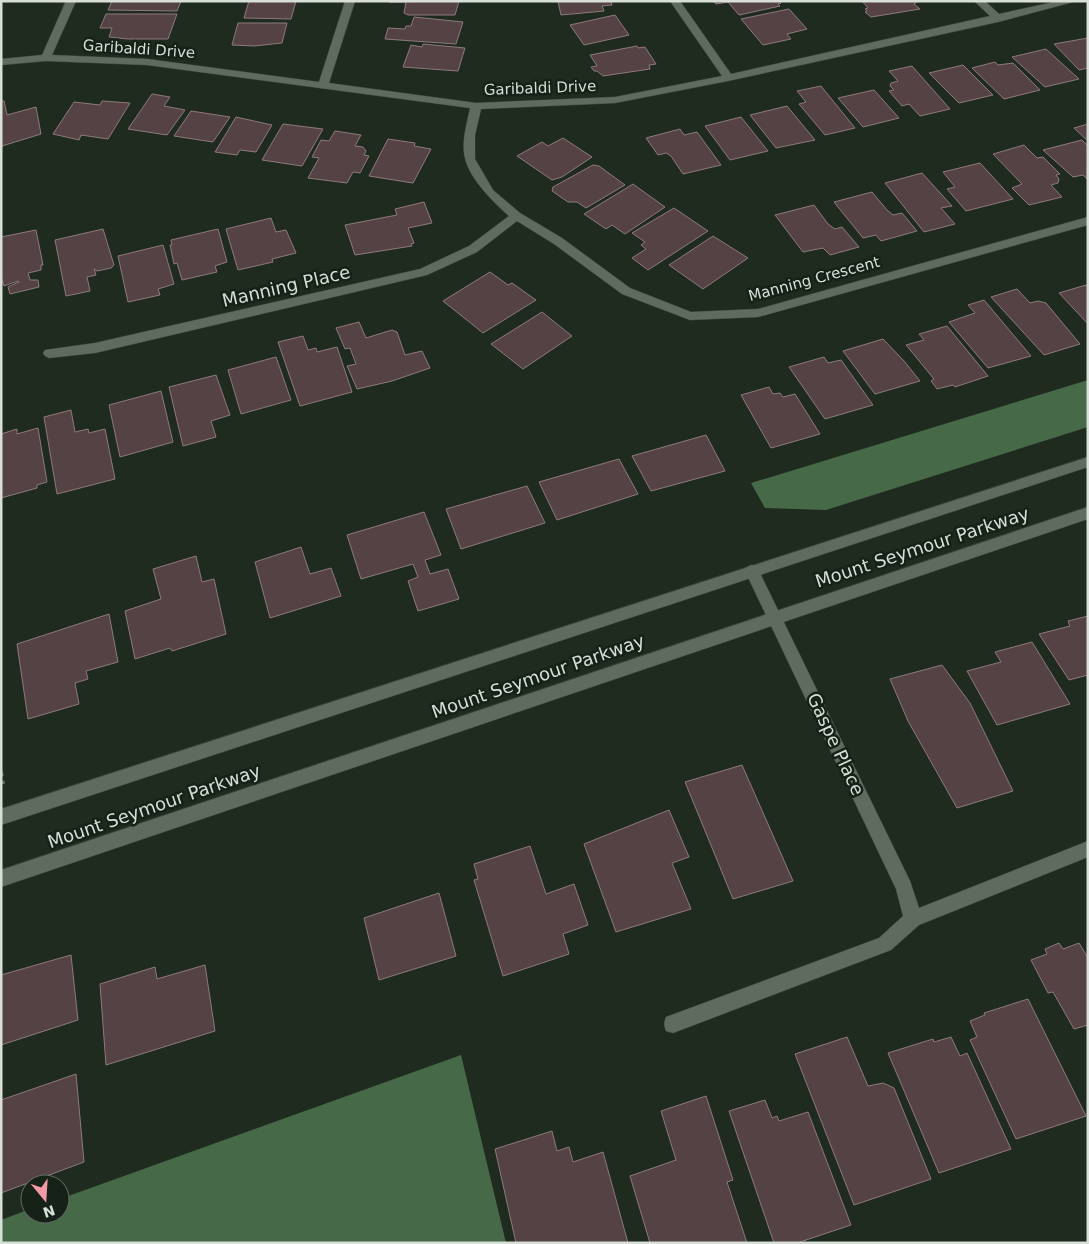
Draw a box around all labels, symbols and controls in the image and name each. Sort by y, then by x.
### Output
street label: Garibaldi Drive [82,36,196,62]
street label: Garibaldi Drive [483,77,597,99]
street label: Manning Crescent [746,253,882,305]
street label: Manning Place [220,261,352,311]
street label: Mount Seymour Parkway [812,502,1032,592]
street label: Mount Seymour Parkway [429,630,647,722]
street label: Gaspe Place [803,690,869,798]
street label: Mount Seymour Parkway [45,760,263,852]
north arrow [20,1174,70,1224]
text: N [41,1202,57,1221]

